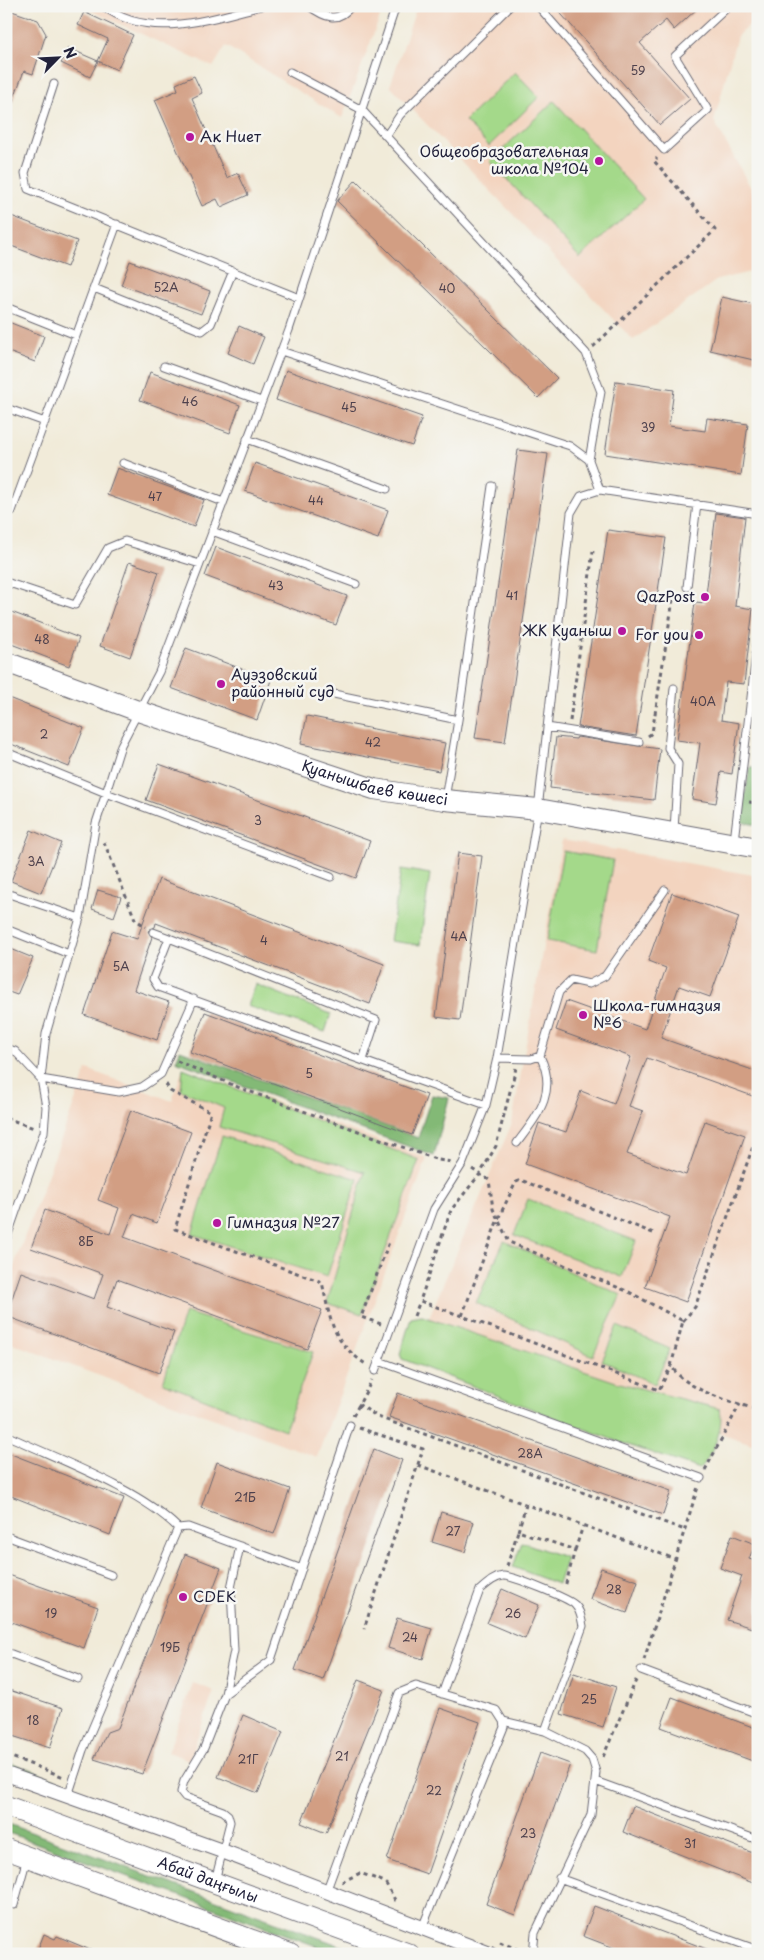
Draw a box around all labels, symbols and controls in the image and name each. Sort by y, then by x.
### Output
north arrow [32,32,82,82]
text: N [58,43,82,62]
house number: 59 [631,61,645,79]
place label: Ак Ниет [200,124,262,147]
marker: Ак Ниет [184,131,196,143]
place label: Общеобразовательная школа №104 [420,139,589,179]
marker: Общеобразовательная школа №104 [593,155,605,167]
house number: 52А [153,278,179,296]
house number: 40 [439,279,456,297]
house number: 46 [182,392,198,410]
house number: 45 [341,398,357,416]
house number: 39 [641,418,655,436]
house number: 47 [148,487,163,505]
house number: 44 [308,491,324,509]
house number: 43 [268,576,284,594]
place label: QazPost [636,584,695,607]
house number: 41 [506,586,518,604]
marker: QazPost [699,591,711,603]
place label: ЖК Куаныш [522,618,612,641]
place label: For you [635,622,689,645]
marker: ЖК Куаныш [616,625,628,637]
marker: For you [693,629,705,641]
house number: 48 [34,630,50,648]
place label: Ауэзовский районный суд [231,662,334,702]
marker: Ауэзовский районный суд [215,678,227,690]
house number: 40А [690,692,716,710]
house number: 2 [40,725,48,743]
house number: 42 [365,733,381,751]
street label: Қуанышбаев көшесі [299,753,449,810]
house number: 3 [254,811,262,829]
house number: 3А [27,852,45,870]
house number: 4А [450,927,468,945]
house number: 4 [260,931,268,949]
house number: 5А [113,957,129,975]
place label: Школа-гимназия №6 [593,993,721,1033]
marker: Школа-гимназия №6 [577,1009,589,1021]
house number: 5 [305,1064,313,1082]
place label: Гимназия №27 [227,1210,340,1233]
marker: Гимназия №27 [211,1217,223,1229]
house number: 8Б [78,1232,94,1250]
house number: 28А [517,1444,543,1462]
house number: 21Б [234,1488,256,1506]
house number: 27 [446,1522,461,1540]
house number: 28 [606,1580,622,1598]
place label: CDEK [193,1584,236,1607]
marker: CDEK [177,1591,189,1603]
house number: 19 [45,1604,57,1622]
house number: 26 [505,1604,521,1622]
house number: 24 [402,1628,418,1646]
house number: 19Б [160,1638,180,1656]
house number: 25 [581,1690,597,1708]
house number: 18 [27,1711,39,1729]
house number: 21 [335,1747,349,1765]
house number: 21Г [238,1750,259,1768]
house number: 22 [426,1781,442,1799]
house number: 23 [520,1824,536,1842]
house number: 31 [684,1834,696,1852]
street label: Абай даңғылы [155,1850,262,1908]

